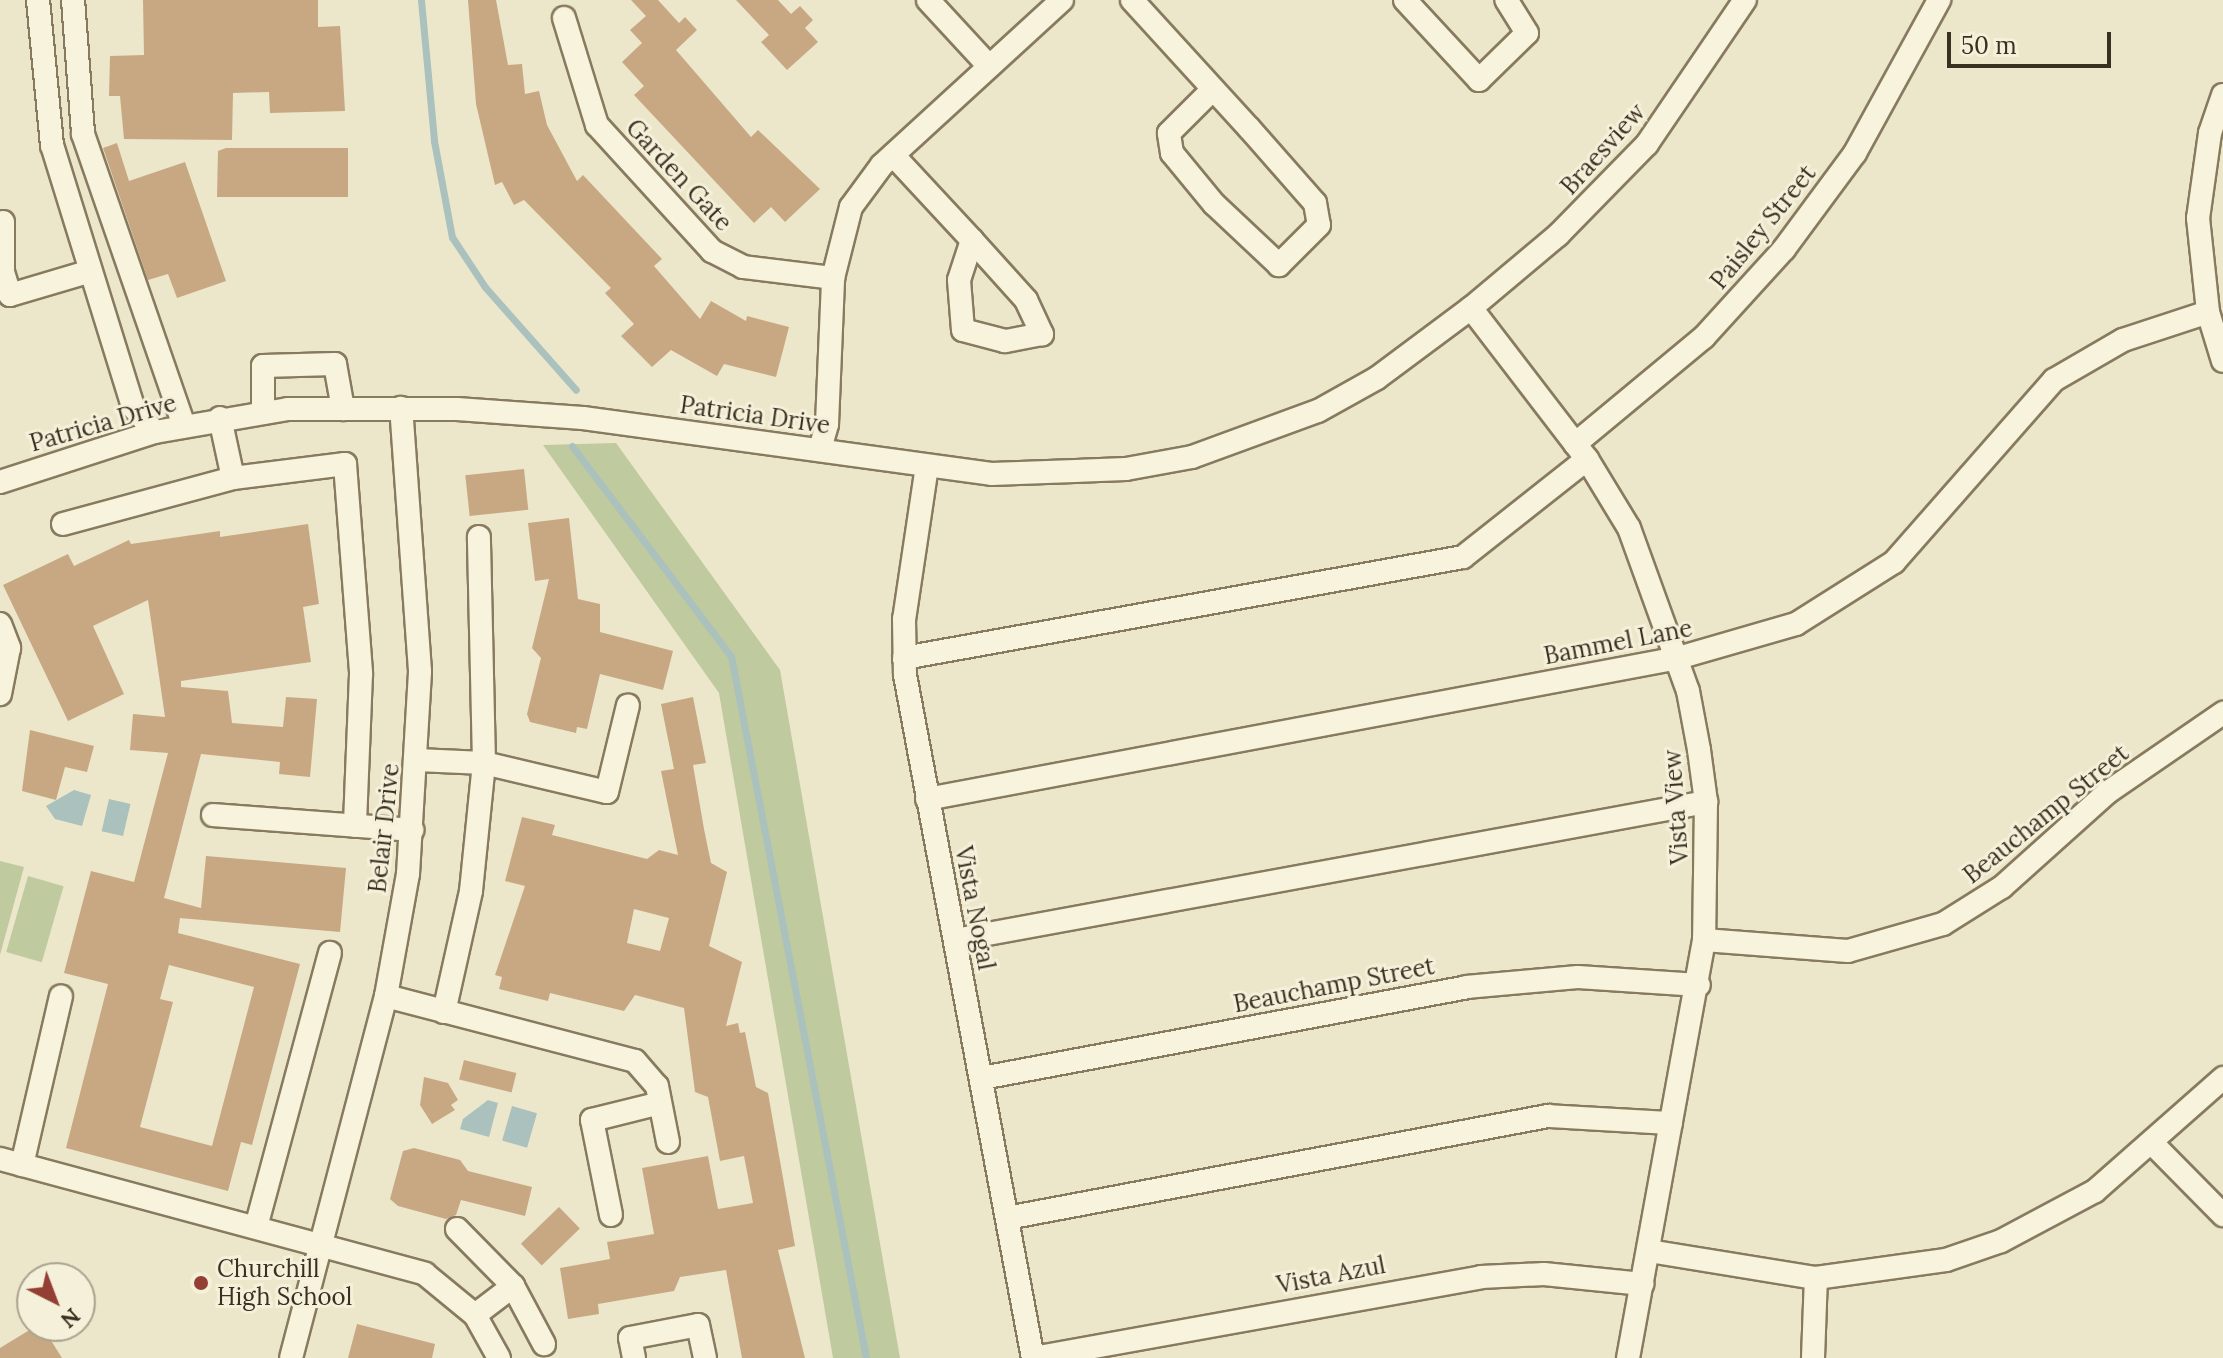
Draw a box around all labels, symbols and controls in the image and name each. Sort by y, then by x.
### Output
scale bar [1951,16,2115,66]
text: 50 m [1961,30,2017,61]
street label: Braesview [1555,98,1651,200]
street label: Garden Gate [620,113,738,237]
street label: Paisley Street [1704,159,1822,295]
street label: Patricia Drive [26,388,180,458]
street label: Patricia Drive [678,390,832,440]
street label: Bammel Lane [1541,614,1695,670]
street label: Beauchamp Street [1958,739,2134,889]
street label: Vista View [1658,748,1694,866]
street label: Belair Drive [363,762,405,894]
street label: Vista Nogal [949,844,1001,972]
street label: Beauchamp Street [1231,951,1437,1019]
street label: Vista Azul [1274,1250,1388,1300]
place label: Churchill High School [217,1255,352,1311]
north arrow [16,1262,96,1342]
marker: Churchill High School [192,1274,210,1292]
text: N [55,1302,86,1334]

